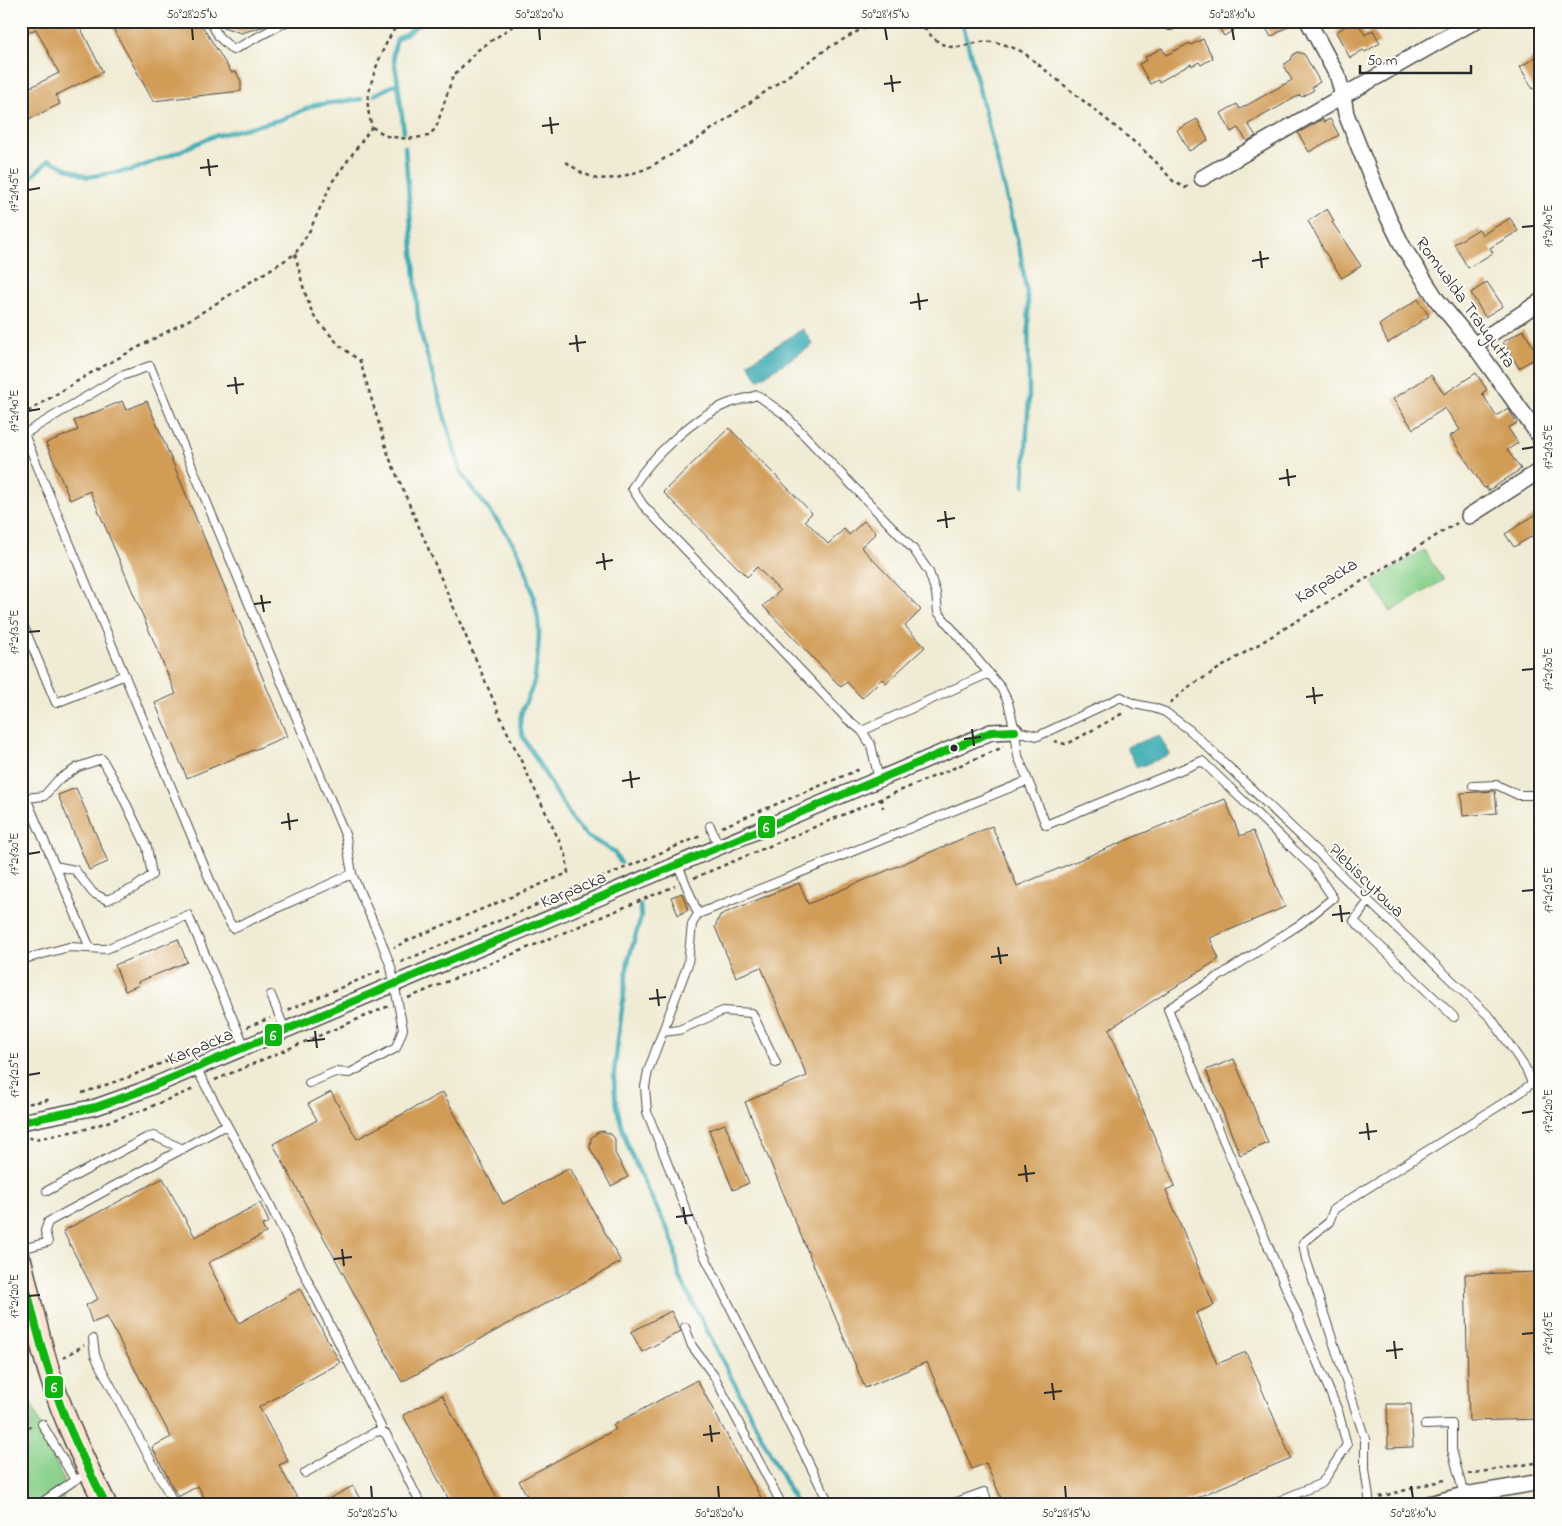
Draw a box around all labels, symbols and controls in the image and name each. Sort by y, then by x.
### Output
text: 50°28'25"N [167,6,217,24]
text: 50°28'20"N [514,6,564,24]
text: 50°28'15"N [861,6,909,24]
text: 50°28'10"N [1209,6,1255,24]
scale bar [1360,42,1471,74]
text: 50 m [1367,50,1398,72]
text: 17°21'45"E [6,168,24,212]
text: 17°21'40"E [1540,204,1558,248]
street label: Romualda Traugutta [1407,232,1521,375]
text: 17°21'40"E [6,389,24,433]
text: 17°21'35"E [1540,425,1558,469]
street label: Karpacka [1291,552,1363,611]
text: 17°21'35"E [6,610,24,654]
text: 17°21'30"E [1540,647,1558,691]
unlabelled marker [949,743,959,753]
line badge: 6 [757,815,776,839]
text: 6 [762,818,770,839]
text: 17°21'30"E [6,832,24,876]
street label: Plebiscytowa [1322,838,1410,925]
street label: Karpacka [537,865,611,916]
text: 17°21'25"E [1540,867,1558,913]
street label: Karpacka [164,1022,238,1073]
line badge: 6 [264,1023,283,1047]
text: 6 [269,1026,277,1047]
text: 17°21'25"E [6,1052,24,1098]
text: 17°21'20"E [1540,1089,1558,1133]
text: 17°21'20"E [6,1274,24,1318]
text: 17°21'15"E [1540,1311,1558,1355]
line badge: 6 [44,1375,64,1399]
text: 6 [50,1378,58,1399]
text: 50°28'25"N [347,1505,397,1523]
text: 50°28'20"N [694,1505,744,1523]
text: 50°28'15"N [1042,1505,1090,1523]
text: 50°28'10"N [1390,1505,1436,1523]

